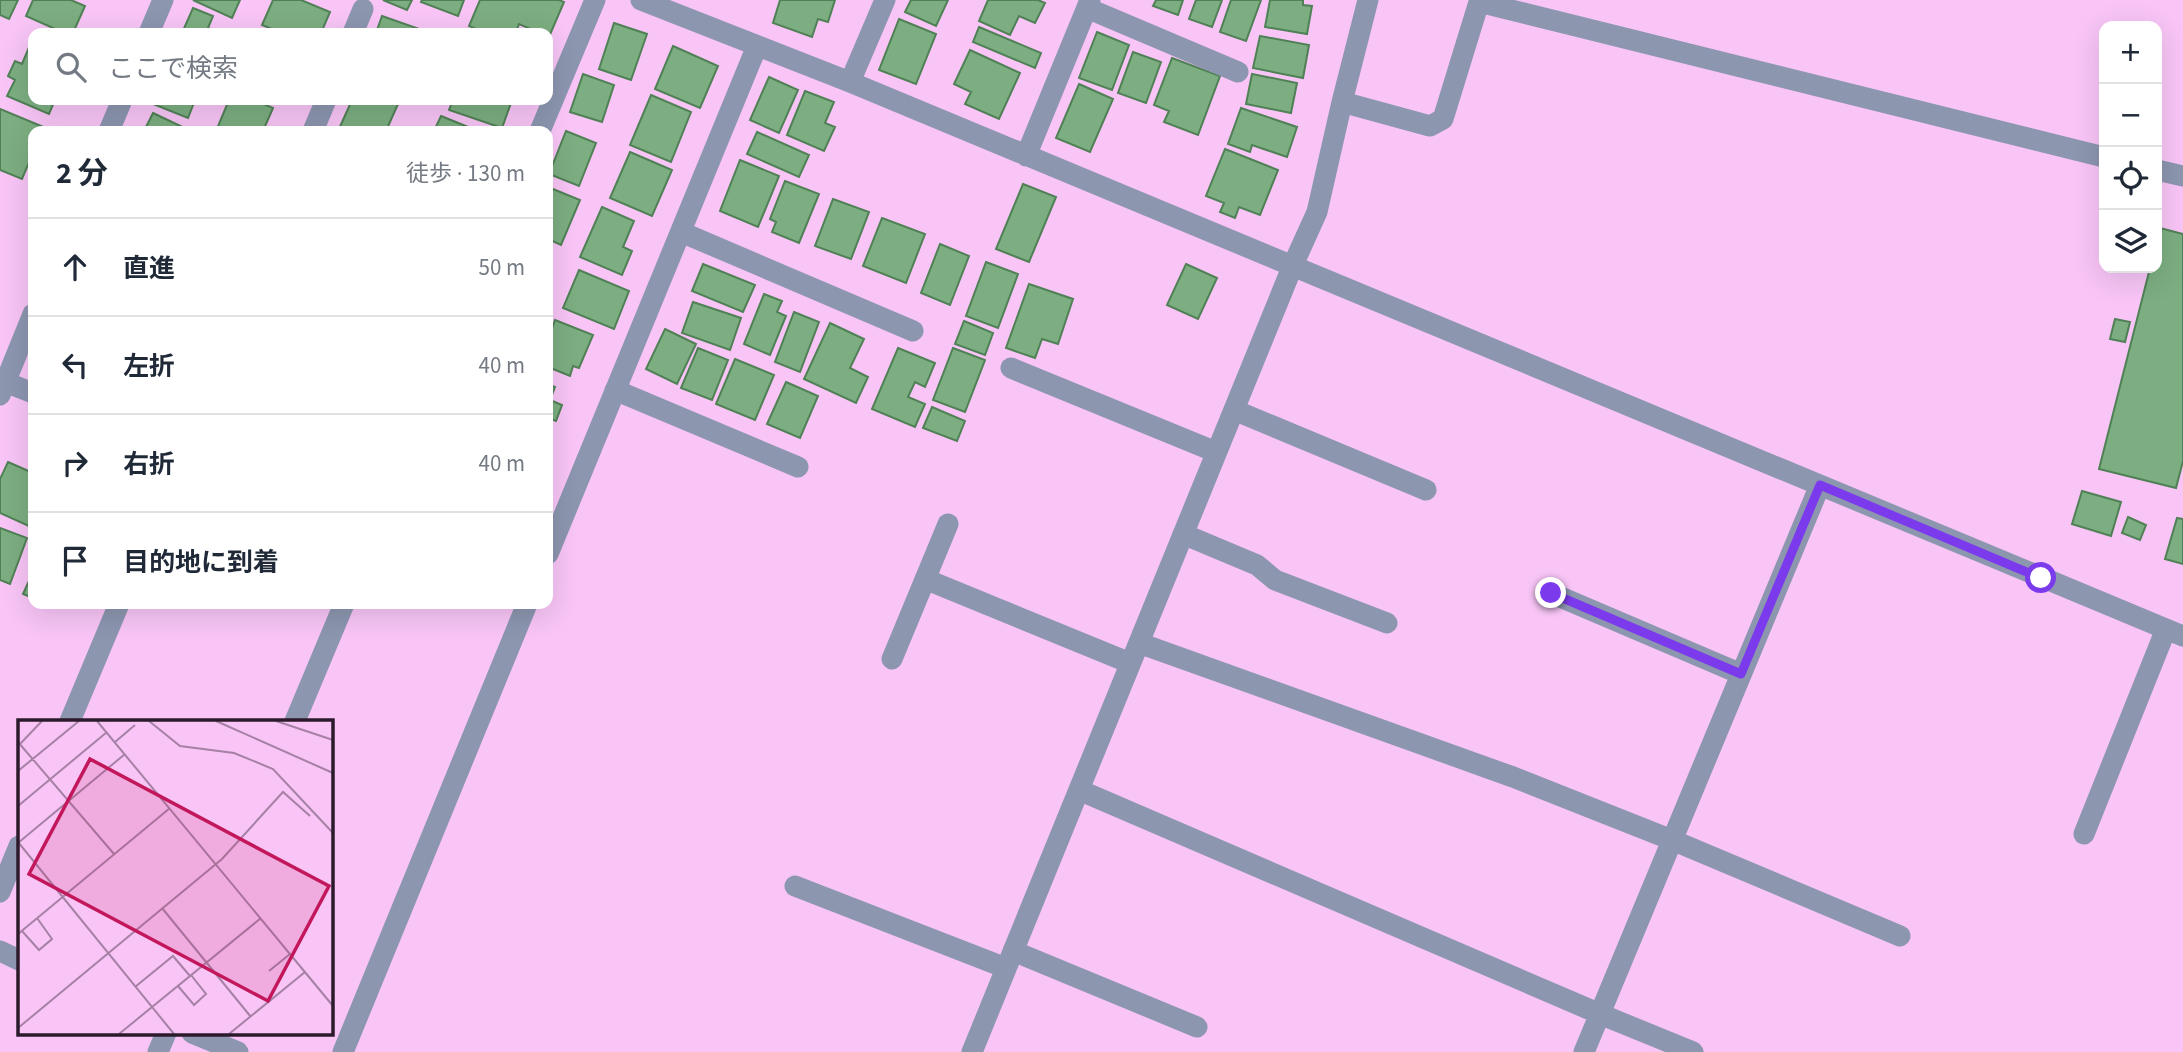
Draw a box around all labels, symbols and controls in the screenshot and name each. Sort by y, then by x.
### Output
map controls [2099,21,2162,273]
button: + [2099,21,2162,84]
search box [28,28,553,105]
icon: search [52,48,90,86]
text: ここで検索 [108,50,238,87]
button: − [2099,84,2162,147]
button: locate [2099,147,2162,210]
text: 2 分 [56,152,108,195]
text: 徒歩 · 130 m [406,157,525,190]
button: layers [2099,210,2162,273]
icon: ahead [56,248,94,286]
text: 直進 [123,250,175,287]
text: 50 m [478,251,525,284]
icon: left [56,346,94,384]
text: 左折 [123,348,175,385]
text: 40 m [478,349,525,382]
icon: right [56,444,94,482]
text: 右折 [123,446,175,483]
text: 40 m [478,447,525,480]
icon: arrive [56,542,94,580]
text: 目的地に到着 [123,544,279,581]
route start [2025,562,2056,593]
route end [1535,577,1566,608]
inset map [18,720,332,1034]

